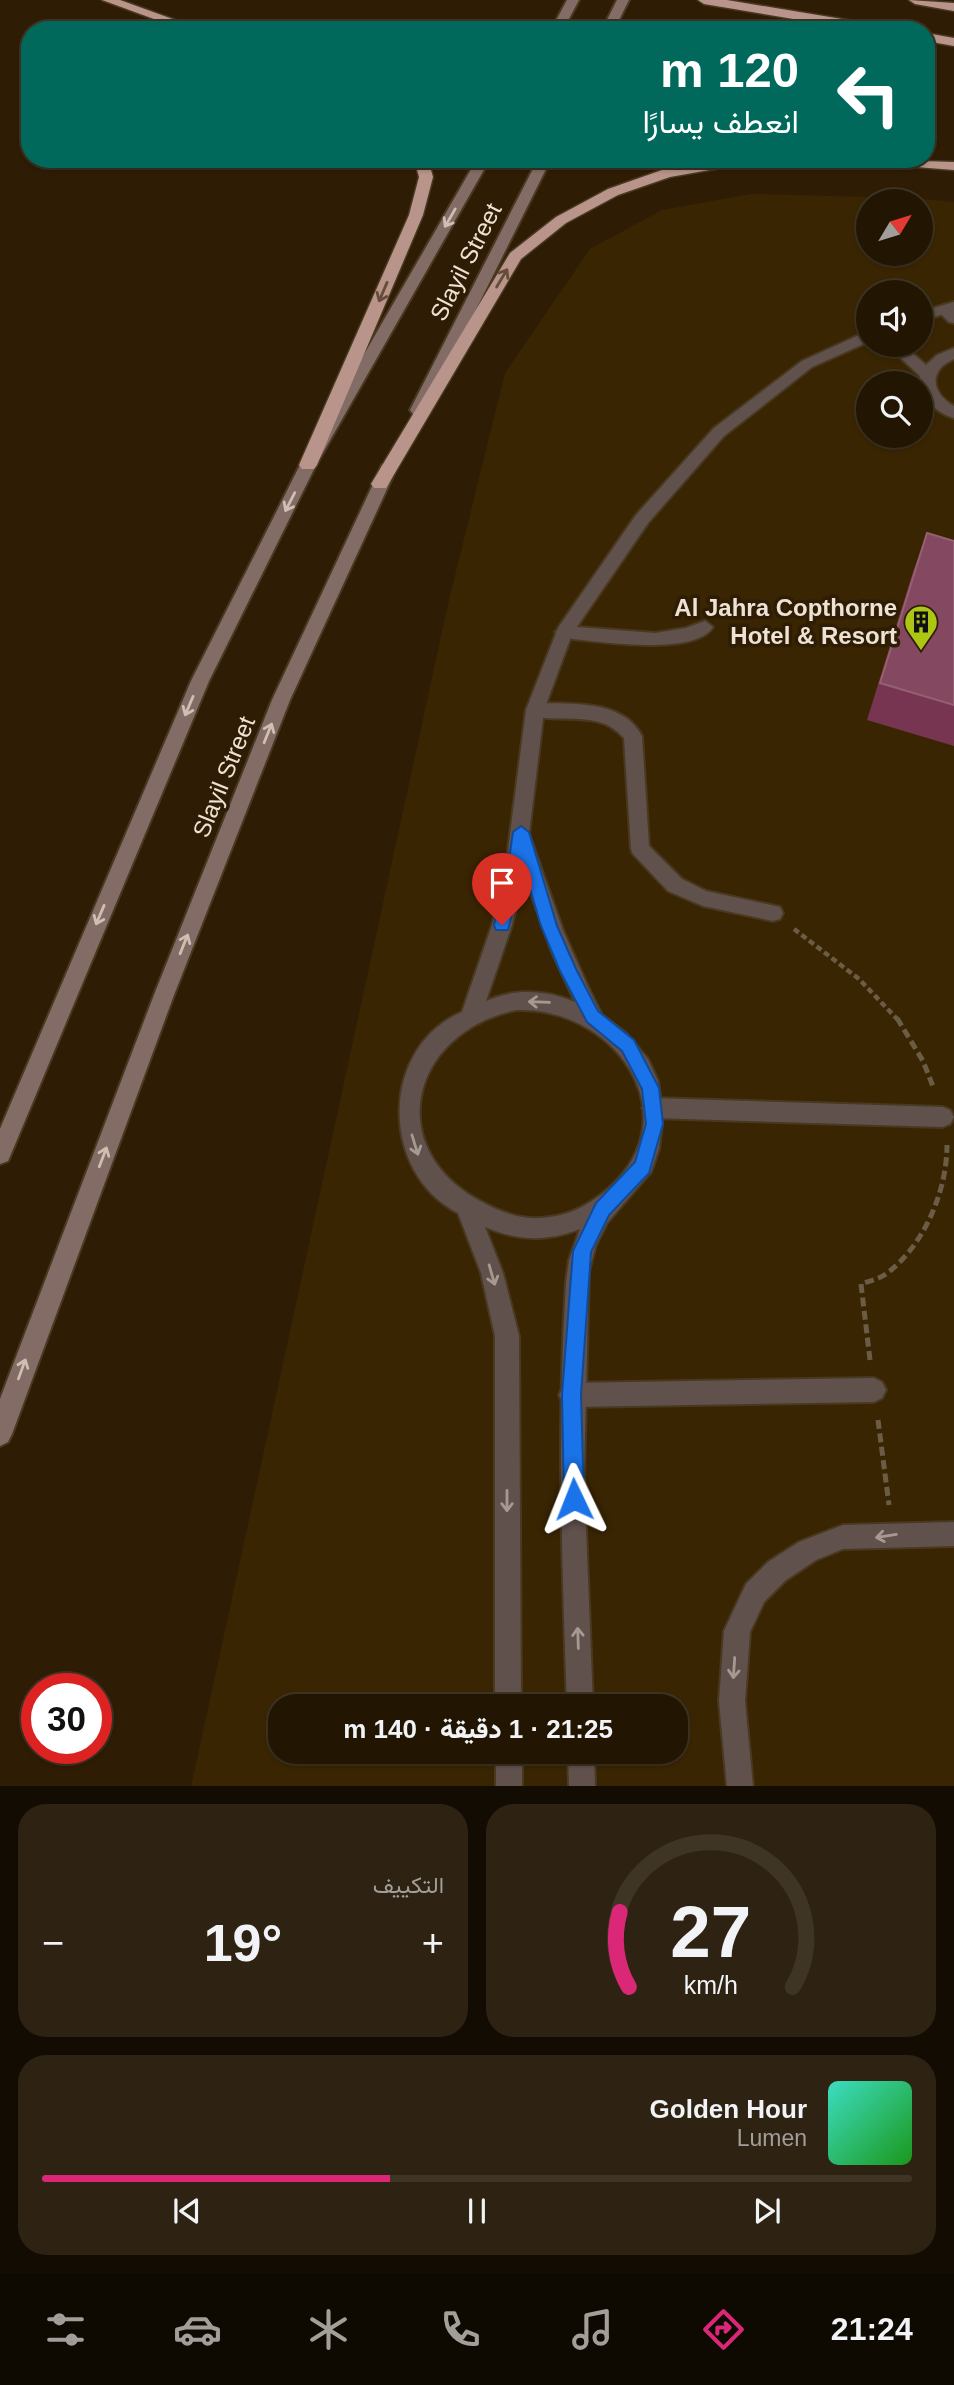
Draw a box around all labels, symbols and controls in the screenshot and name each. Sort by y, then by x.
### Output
text: 120 m [660,43,799,97]
icon: left [823,49,914,140]
text: انعطف يسارًا [642,104,799,140]
north arrow [856,189,933,266]
map controls [856,189,933,448]
street label: Slayil Street [424,198,507,325]
one-way arrow [443,208,457,228]
one-way arrow [495,268,509,288]
button: sound [856,280,933,357]
one-way arrow [376,281,389,302]
button: search [856,371,933,448]
one-way arrow [283,491,297,512]
place label: Al Jahra Copthorne Hotel & Resort [674,594,897,649]
building icon: Al Jahra Copthorne Hotel & Resort [902,603,940,652]
one-way arrow [182,694,195,716]
street label: Slayil Street [187,712,260,841]
one-way arrow [262,723,275,744]
pin [472,853,532,925]
icon: arrive [483,864,521,902]
one-way arrow [93,904,106,925]
one-way arrow [179,934,192,956]
one-way arrow [528,996,551,1009]
one-way arrow [410,1134,423,1156]
one-way arrow [97,1146,110,1168]
one-way arrow [486,1264,499,1286]
one-way arrow [16,1359,29,1381]
position arrow [537,1462,611,1536]
one-way arrow [501,1489,514,1512]
one-way arrow [875,1530,898,1543]
one-way arrow [571,1627,584,1650]
one-way arrow [727,1656,740,1678]
speed limit sign: 30 [21,1673,112,1764]
text: 21:25 · 1 دقيقة · 140 m [343,1714,613,1744]
text: التكييف [373,1872,444,1898]
text: 27 [671,1891,751,1972]
text: 19° [204,1914,282,1972]
text: − [42,1922,64,1964]
text: + [422,1922,444,1964]
text: km/h [684,1970,738,1998]
text: Golden Hour [650,2094,807,2124]
text: Lumen [737,2125,807,2151]
icon: previous [168,2192,206,2230]
icon: pause [458,2192,496,2230]
icon: next [748,2192,786,2230]
icon: filters [41,2305,90,2354]
icon: car [173,2305,222,2354]
icon: climate [304,2305,353,2354]
icon: phone [436,2305,485,2354]
icon: music [568,2305,617,2354]
icon: directions [699,2305,748,2354]
text: 21:24 [831,2311,913,2347]

